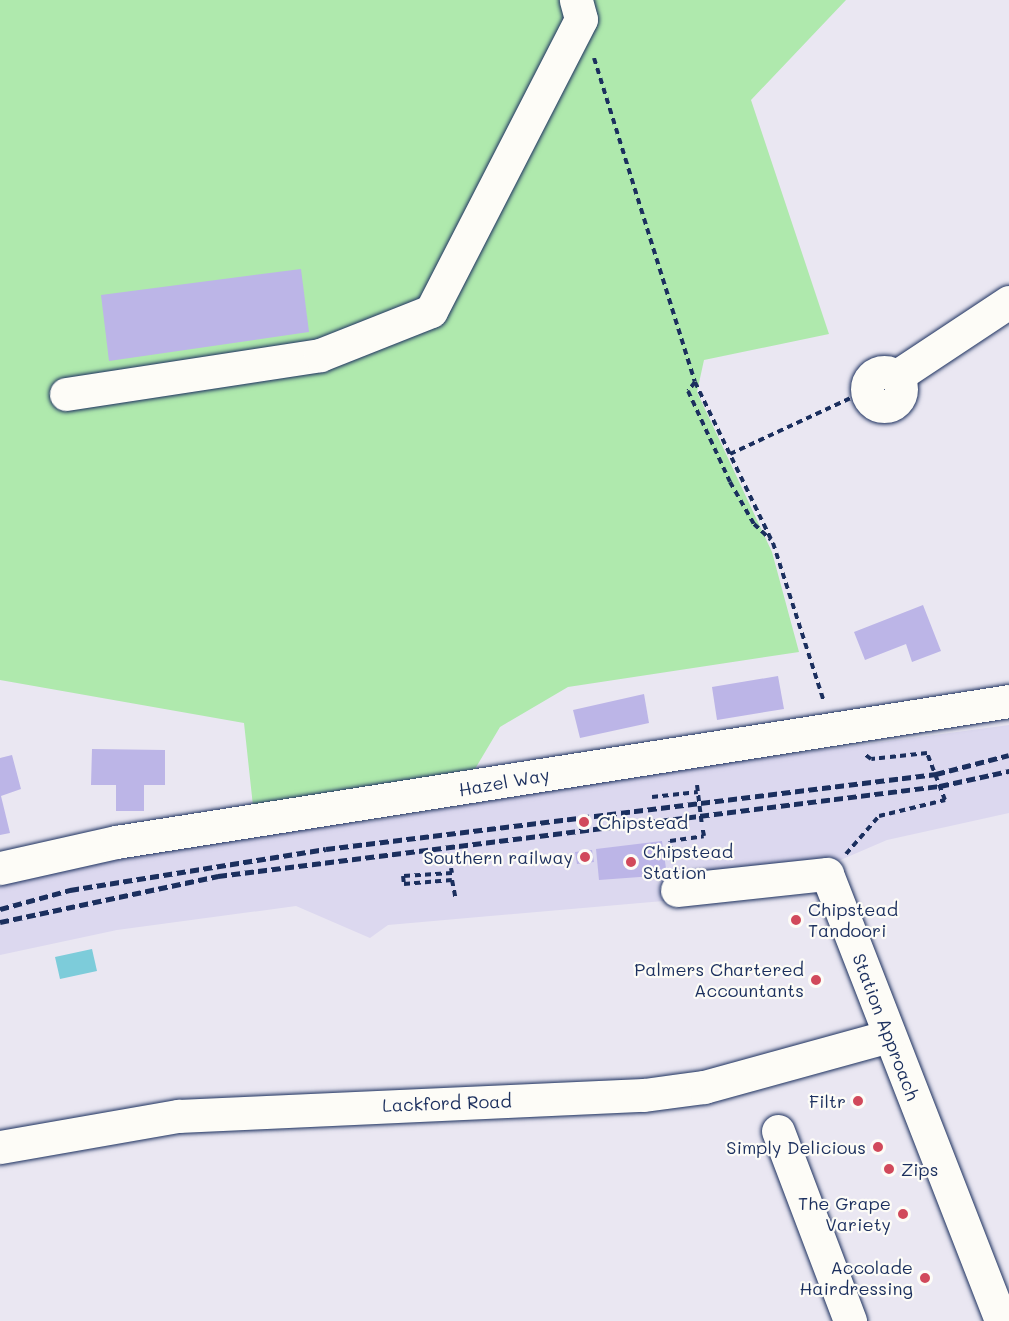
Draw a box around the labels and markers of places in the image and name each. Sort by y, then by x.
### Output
place label: Chipstead [598,811,688,833]
marker: Chipstead [575,813,593,831]
place label: Chipstead Station [643,841,733,884]
place label: Southern railway [424,846,573,868]
marker: Southern railway [578,850,592,864]
marker: Chipstead Station [624,855,638,869]
place label: Chipstead Tandoori [808,899,898,942]
marker: Chipstead Tandoori [789,913,803,927]
place label: Palmers Chartered Accountants [634,959,804,1002]
marker: Palmers Chartered Accountants [809,973,823,987]
place label: Filtr [809,1090,846,1112]
marker: Filtr [851,1094,865,1108]
place label: Simply Delicious [726,1136,866,1158]
marker: Simply Delicious [871,1140,885,1154]
place label: Zips [901,1158,938,1180]
marker: Zips [882,1162,896,1176]
place label: The Grape Variety [798,1193,891,1236]
marker: The Grape Variety [896,1207,910,1221]
place label: Accolade Hairdressing [799,1257,913,1300]
marker: Accolade Hairdressing [918,1271,932,1285]

